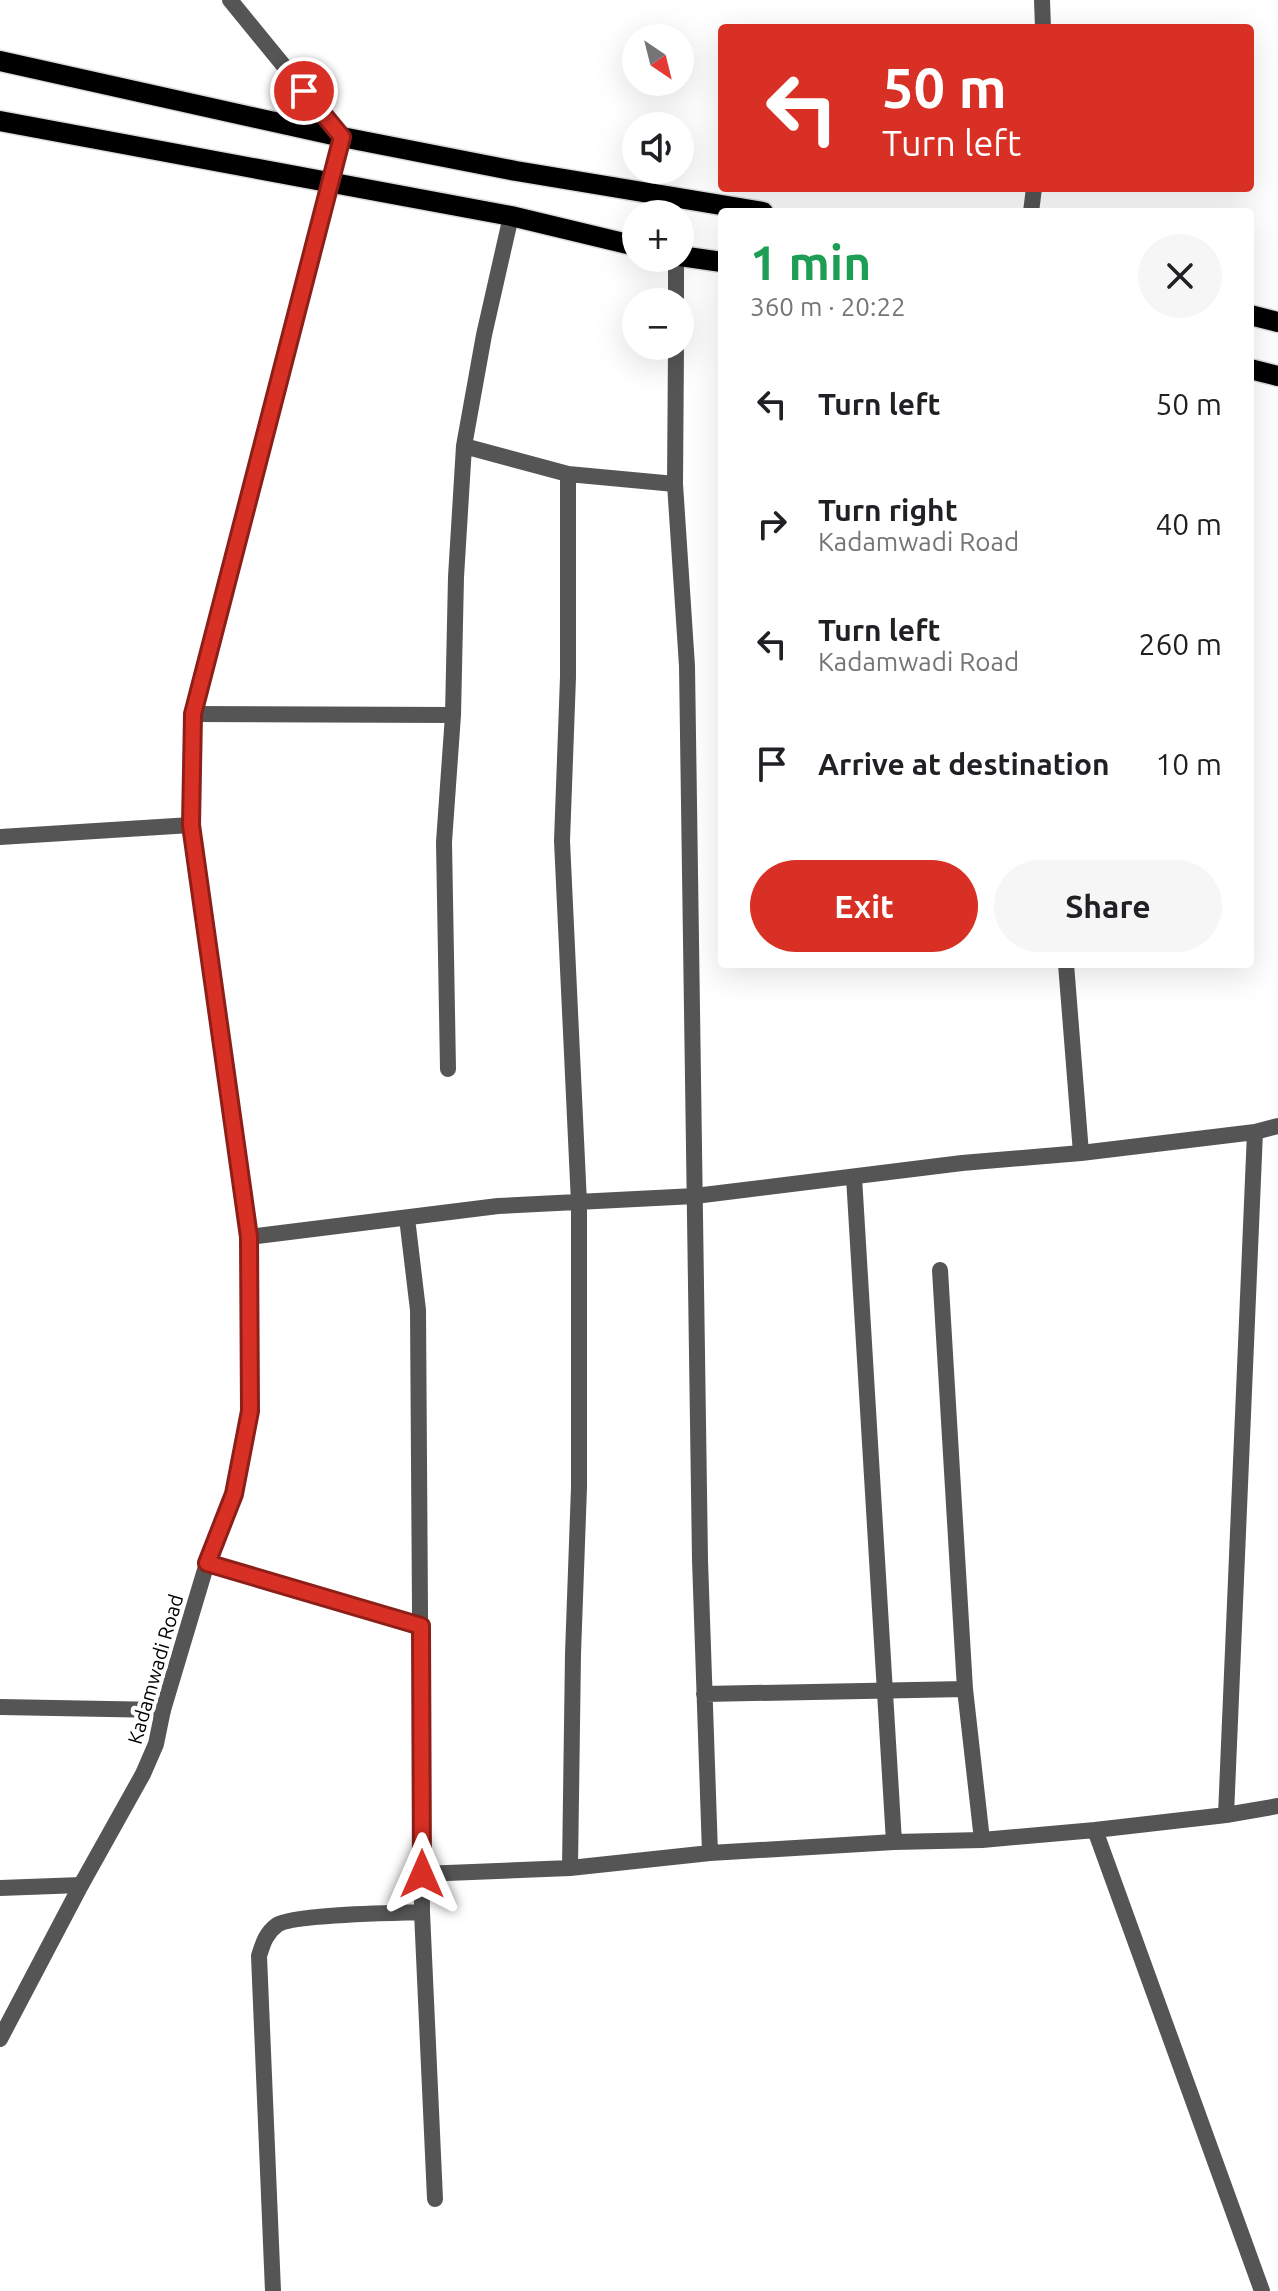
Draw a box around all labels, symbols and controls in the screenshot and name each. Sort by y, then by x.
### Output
north arrow [622,24,694,96]
map controls [622,24,694,360]
icon: left [750,56,854,160]
text: 50 m [882,56,1007,119]
pin [270,57,338,125]
icon: arrive [282,69,326,113]
button: sound [622,112,694,184]
text: Turn left [882,122,1021,163]
button: + [622,200,694,272]
button: close [1138,234,1222,318]
text: 1 min [750,235,871,289]
button: − [622,288,694,360]
text: 360 m · 20:22 [750,292,906,321]
icon: left [750,382,794,426]
text: Turn left [818,387,940,421]
text: 50 m [1155,387,1222,421]
text: Turn right [818,493,958,527]
icon: right [750,502,794,546]
text: 40 m [1155,507,1222,541]
text: Kadamwadi Road [818,527,1019,556]
text: Turn left [818,613,940,647]
icon: left [750,622,794,666]
text: 260 m [1138,627,1222,661]
text: Kadamwadi Road [818,647,1019,676]
icon: arrive [750,742,794,786]
text: Arrive at destination [818,747,1110,781]
text: 10 m [1155,747,1222,781]
button: Exit [750,860,978,952]
button: Share [994,860,1222,952]
street label: Kadamwadi Road [123,1591,187,1747]
position arrow [380,1832,464,1916]

